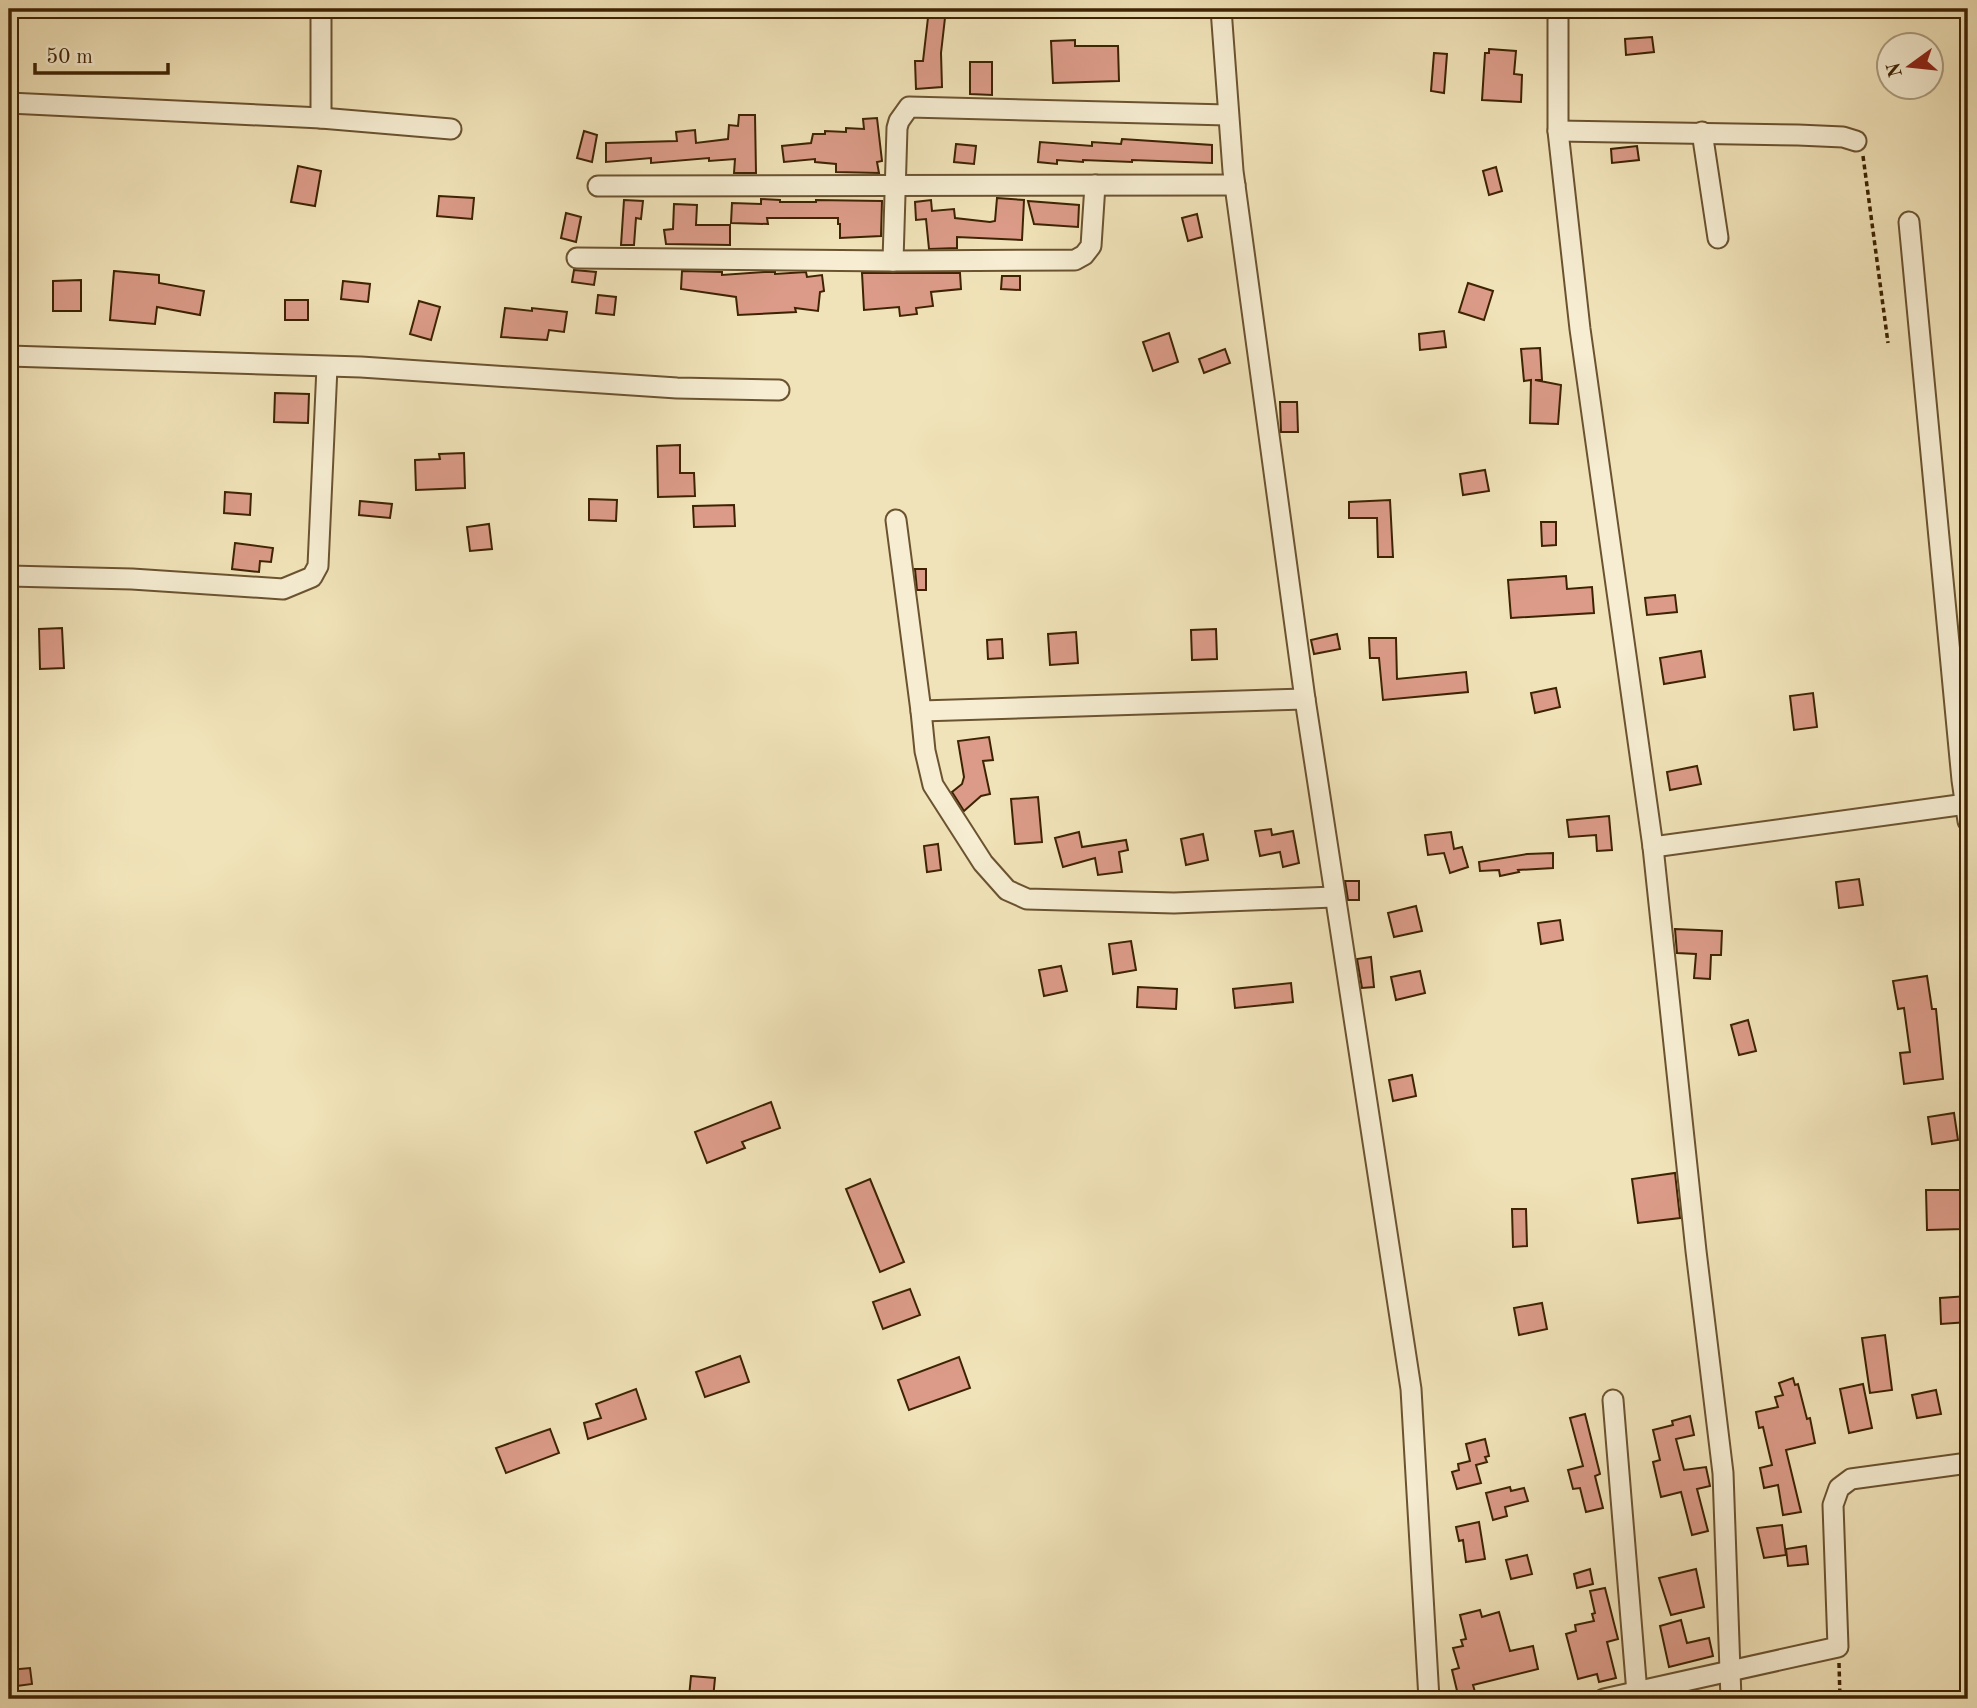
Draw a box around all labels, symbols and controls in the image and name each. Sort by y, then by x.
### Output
scale bar [35,32,168,76]
north arrow [1876,32,1946,102]
text: 50 m [46,47,93,68]
text: N [1885,60,1907,79]

